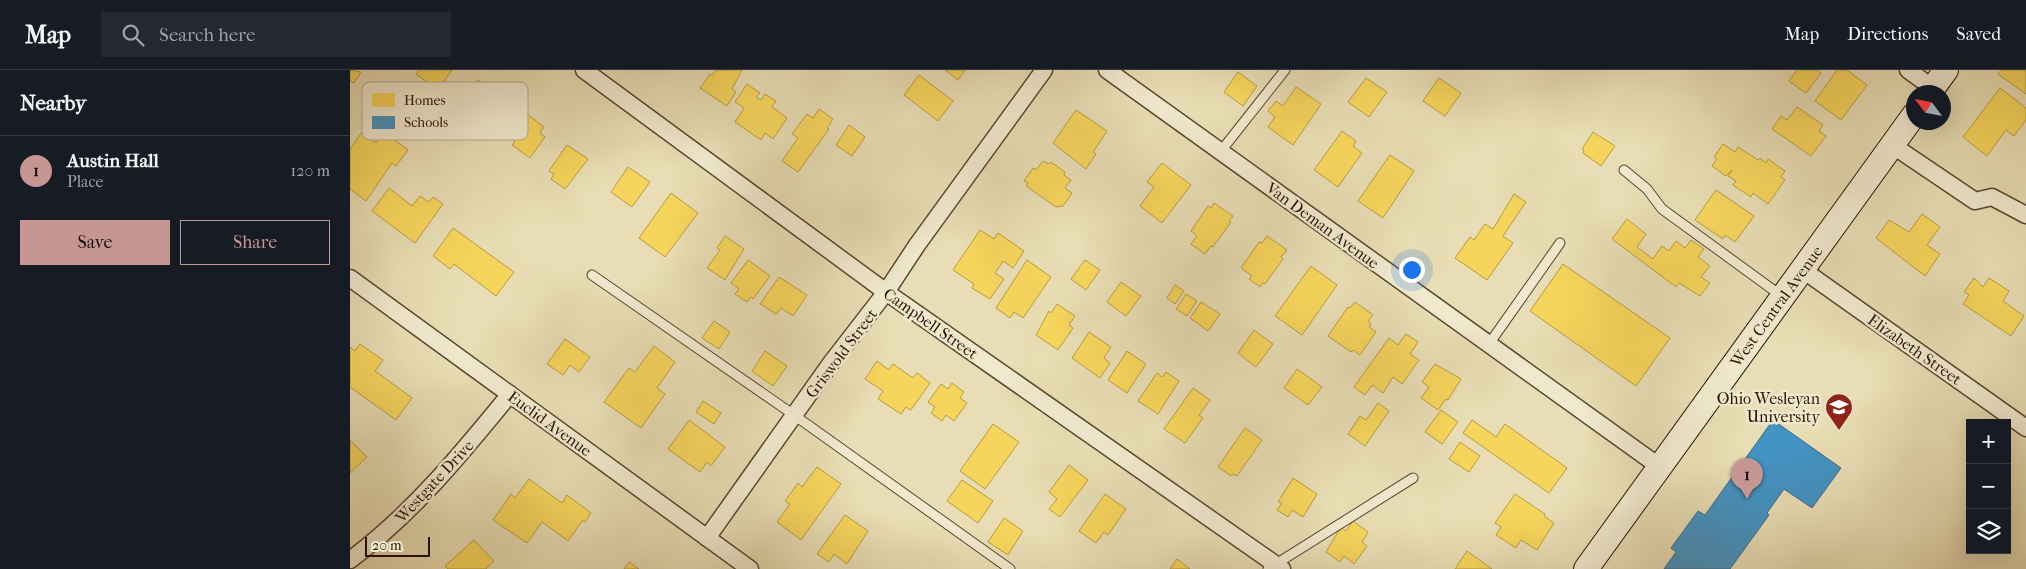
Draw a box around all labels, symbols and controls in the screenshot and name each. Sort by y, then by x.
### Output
search box [101,12,451,57]
text: Map [25,21,71,49]
icon: search [119,21,147,49]
text: Search here [159,24,255,46]
text: Map [1785,24,1819,45]
text: Directions [1847,24,1928,45]
text: Saved [1956,24,2001,45]
legend [362,82,528,140]
north arrow [1906,85,1951,130]
text: Nearby [20,91,86,115]
text: Homes [404,92,446,109]
text: Schools [404,114,448,131]
text: Austin Hall [67,150,159,172]
text: 1 [33,161,39,180]
text: 120 m [291,161,330,180]
text: Place [67,172,103,191]
street label: Van Deman Avenue [1262,178,1383,273]
button: Save [20,220,170,265]
button: Share [180,220,330,265]
street label: West Central Avenue [1726,242,1827,371]
your location [1399,257,1425,283]
street label: Campbell Street [880,284,982,363]
street label: Griswold Street [802,305,881,402]
street label: Elizabeth Street [1864,310,1965,389]
street label: Euclid Avenue [504,387,595,460]
place label: Ohio Wesleyan University [1717,389,1821,426]
school or university icon: Ohio Wesleyan University [1824,392,1854,431]
map controls [1966,419,2011,554]
button: + [1966,419,2011,464]
street label: Westgate Drive [390,436,478,527]
pin: 1 [1731,458,1763,499]
button: − [1966,464,2011,509]
button: layers [1966,509,2011,554]
scale bar [365,534,430,557]
text: 20 m [372,537,402,554]

